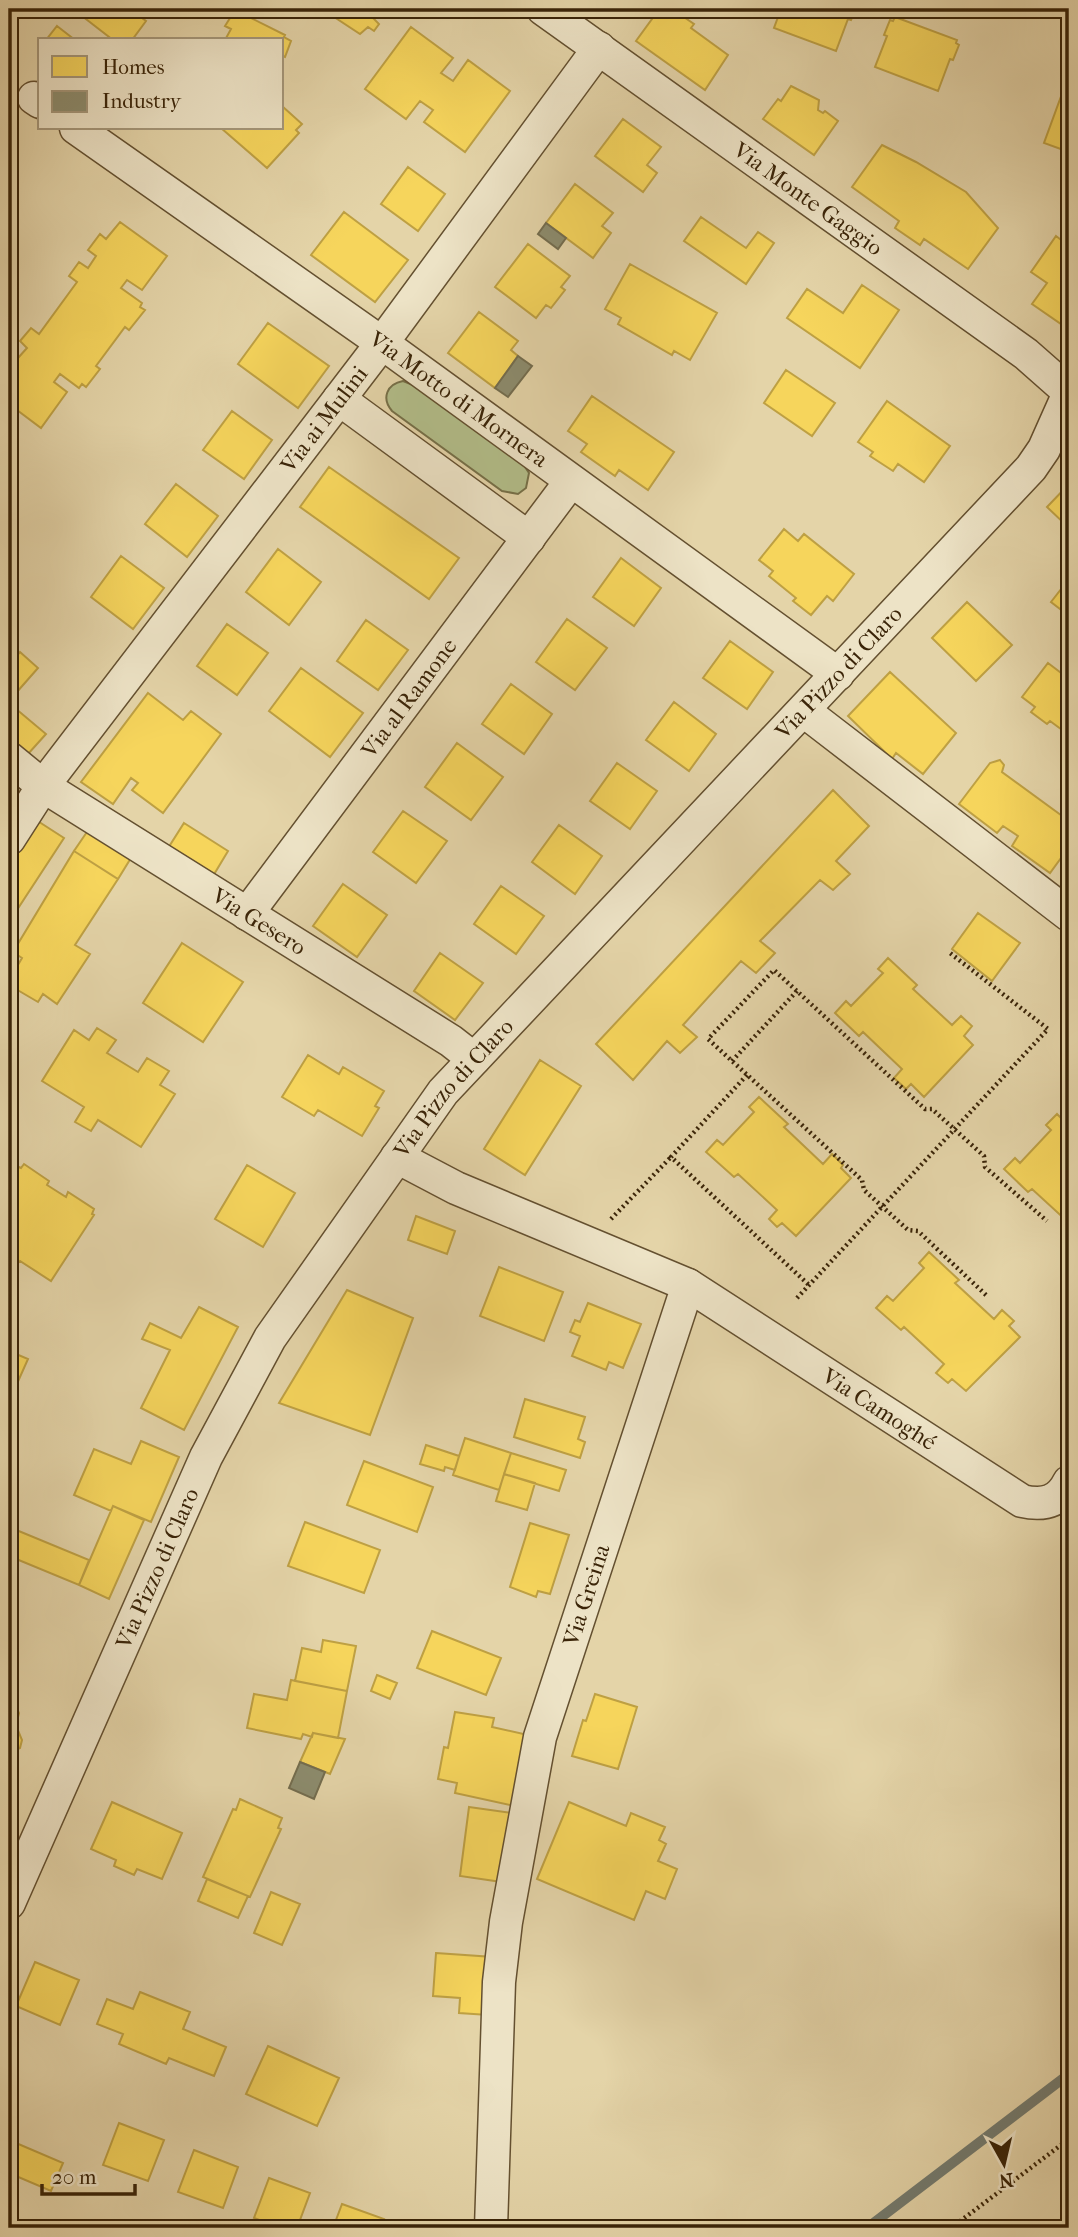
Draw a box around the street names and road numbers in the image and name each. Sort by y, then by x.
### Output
street label: Via Monte Gaggio [727,136,888,261]
street label: Via Motto di Mornera [363,325,553,473]
street label: Via ai Mulini [274,361,374,479]
street label: Via Pizzo di Claro [769,600,908,746]
street label: Via al Ramone [355,633,463,764]
street label: Via Gesero [206,881,311,961]
street label: Via Pizzo di Claro [388,1013,519,1164]
street label: Via Camoghé [816,1362,941,1456]
street label: Via Pizzo di Claro [110,1484,205,1654]
street label: Via Greina [557,1541,616,1650]

